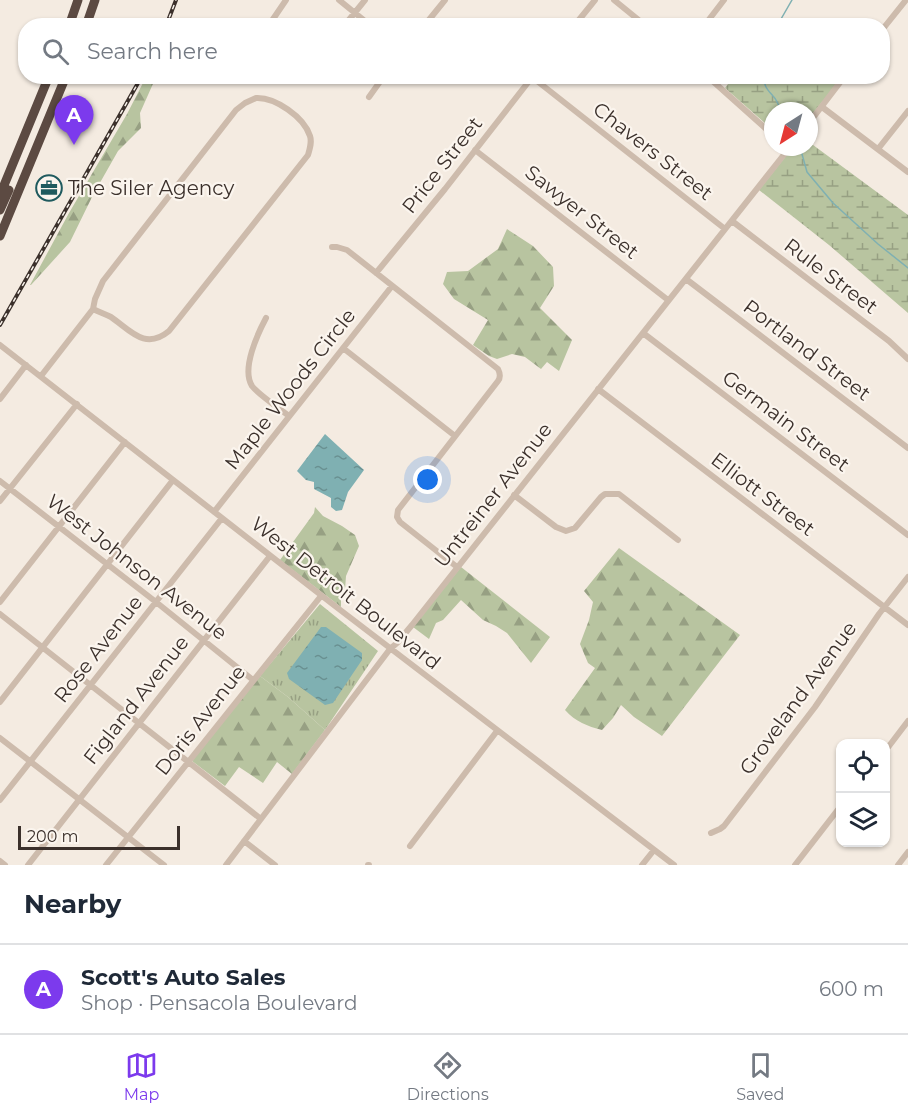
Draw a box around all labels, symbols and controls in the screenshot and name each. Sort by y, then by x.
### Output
search box [18,18,890,84]
icon: search [39,35,72,68]
text: Search here [87,38,218,65]
pin: A [54,96,94,145]
street label: Chavers Street [588,97,718,205]
north arrow [764,102,818,156]
street label: Price Street [397,112,487,218]
street label: Sawyer Street [520,160,644,264]
office icon: The Siler Agency [34,173,64,203]
place label: The Siler Agency [68,176,234,200]
street label: Rule Street [779,233,883,319]
street label: Portland Street [739,294,875,406]
street label: Maple Woods Circle [220,304,360,474]
street label: Germain Street [718,365,854,477]
street label: Untreiner Avenue [429,418,557,572]
street label: Elliott Street [706,447,820,541]
your location [413,465,442,494]
street label: West Johnson Avenue [42,489,232,645]
street label: West Detroit Boulevard [246,512,446,674]
street label: Rose Avenue [49,591,147,707]
street label: Groveland Avenue [734,617,862,779]
street label: Figland Avenue [78,631,194,769]
street label: Doris Avenue [150,660,250,780]
map controls [836,739,890,847]
button: locate [836,739,890,793]
button: layers [836,793,890,847]
scale bar [18,823,180,850]
text: 200 m [27,827,78,846]
text: Nearby [24,888,121,920]
text: Scott's Auto Sales [81,964,286,991]
text: A [36,977,51,1001]
text: 600 m [819,977,884,1001]
text: Shop · Pensacola Boulevard [81,991,358,1015]
tab: Map [124,1049,159,1104]
tab: Directions [407,1049,489,1104]
tab: Saved [736,1049,784,1104]

